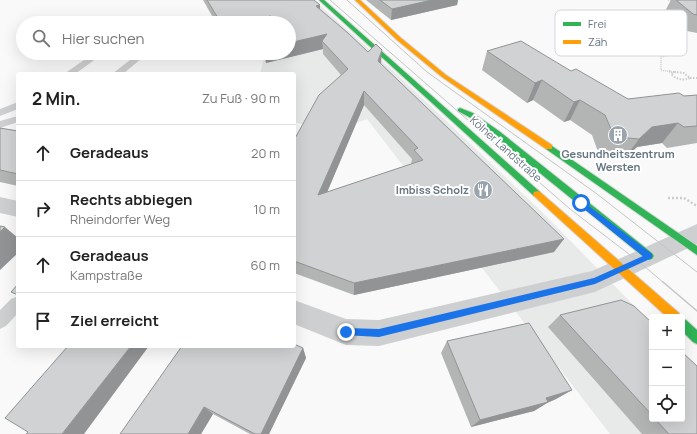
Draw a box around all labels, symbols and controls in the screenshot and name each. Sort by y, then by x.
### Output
legend [555,10,687,56]
search box [16,16,296,60]
text: Frei [588,16,606,31]
icon: search [30,27,52,49]
text: Hier suchen [62,28,144,49]
text: Zäh [588,34,607,49]
text: 2 Min. [32,87,81,110]
text: Zu Fuß · 90 m [202,89,280,107]
street label: Kölner Landstraße [467,112,546,185]
building icon: Gesundheitszentrum Wersten [607,124,629,146]
icon: ahead [32,142,54,164]
text: Geradeaus [70,142,149,163]
text: 20 m [251,144,280,162]
place label: Gesundheitszentrum Wersten [561,146,675,174]
restaurant icon: Imbiss Scholz [472,179,494,201]
place label: Imbiss Scholz [396,182,469,197]
text: Rechts abbiegen [70,189,192,210]
route start [572,194,590,212]
icon: right [32,198,54,220]
text: 10 m [253,200,280,218]
text: Rheindorfer Weg [70,210,170,228]
text: Geradeaus [70,245,149,266]
icon: ahead [32,254,54,276]
text: 60 m [250,256,280,274]
text: Kampstraße [70,266,143,284]
icon: arrive [32,310,54,332]
text: Ziel erreicht [70,310,159,331]
map controls [649,314,685,422]
button: + [649,314,685,350]
route end [337,323,355,341]
button: − [649,350,685,386]
button: locate [649,386,685,422]

